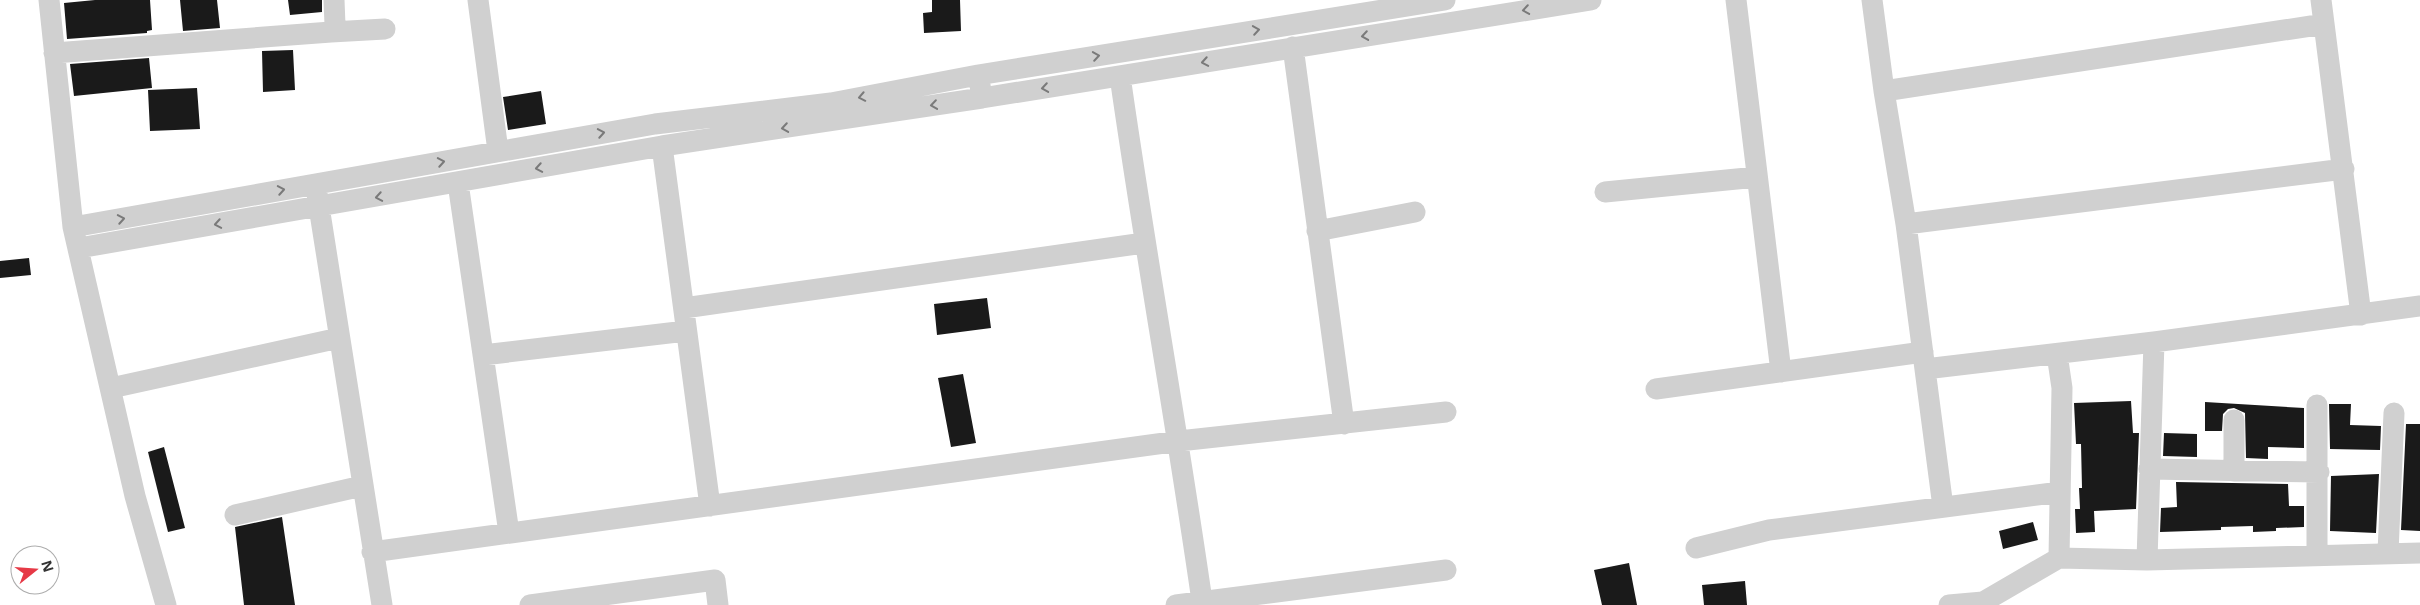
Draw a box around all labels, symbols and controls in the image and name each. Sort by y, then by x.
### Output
one-way arrow [1522,5,1530,15]
one-way arrow [1252,26,1260,36]
one-way arrow [1361,30,1370,40]
one-way arrow [1092,51,1100,62]
one-way arrow [1201,56,1209,66]
one-way arrow [1040,83,1049,93]
one-way arrow [857,92,866,102]
one-way arrow [930,100,938,110]
one-way arrow [781,122,789,132]
one-way arrow [596,129,605,139]
one-way arrow [436,157,445,167]
one-way arrow [534,163,543,173]
one-way arrow [276,186,285,196]
one-way arrow [374,191,383,201]
one-way arrow [116,214,125,224]
one-way arrow [214,219,223,229]
north arrow [10,545,60,595]
text: N [37,558,59,574]

